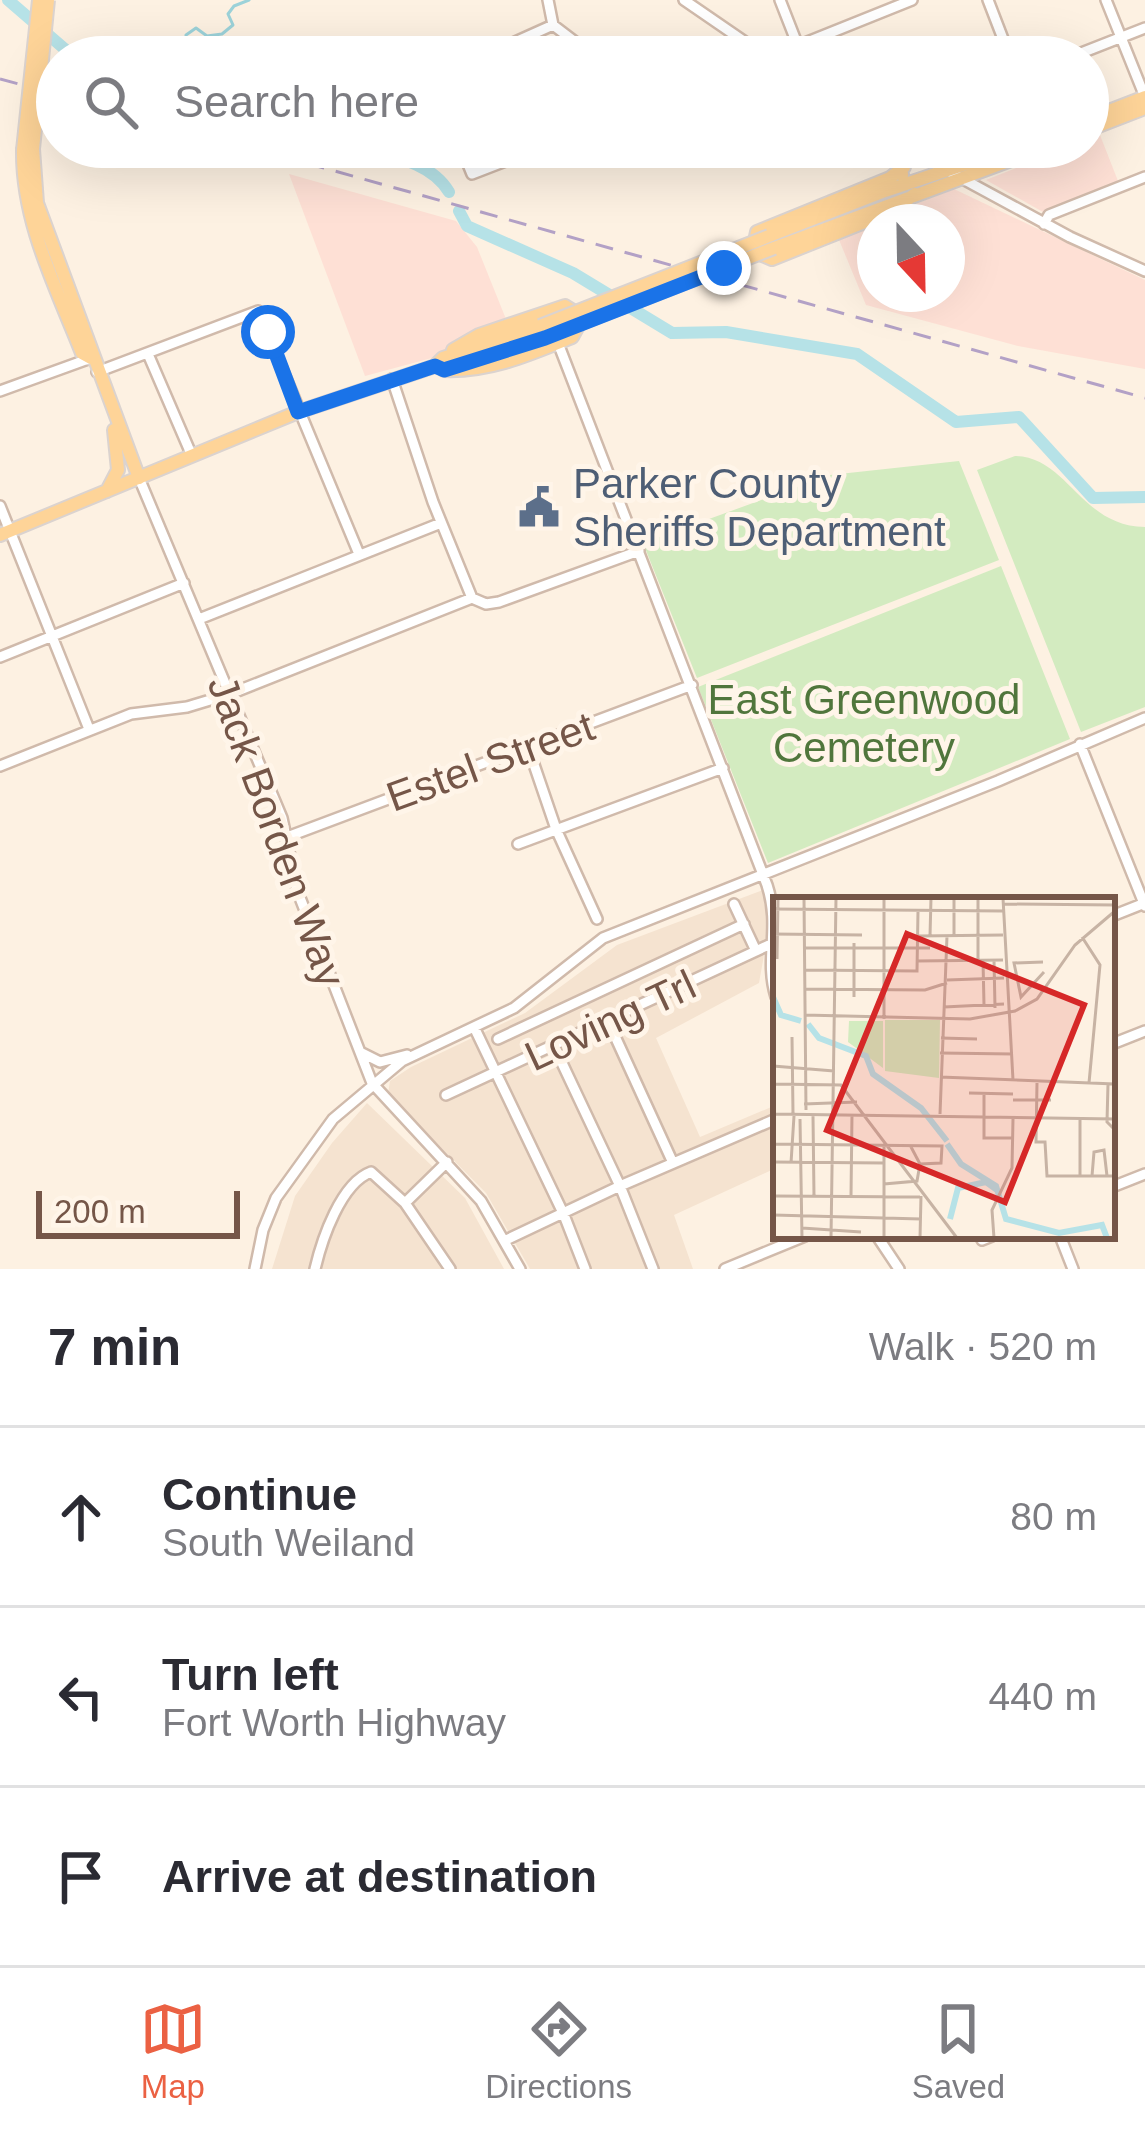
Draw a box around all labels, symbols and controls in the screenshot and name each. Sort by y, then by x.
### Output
search box [36,36,1109,168]
icon: search [78,69,144,135]
text: Search here [174,76,419,127]
north arrow [857,204,965,312]
route end [697,241,751,295]
route start [241,305,295,359]
place label: Parker County Sheriffs Department [573,460,946,555]
public building icon: Parker County Sheriffs Department [516,484,562,530]
street label: Jack Borden Way [198,669,355,993]
park label: East Greenwood Cemetery [708,676,1020,771]
street label: Estel Street [380,702,601,821]
inset map [773,897,1115,1239]
street label: Loving Trl [518,961,703,1080]
scale bar [36,1185,240,1238]
text: 200 m [54,1193,146,1230]
text: 7 min [48,1319,181,1376]
text: Walk · 520 m [869,1325,1097,1368]
text: Continue [162,1469,357,1520]
icon: ahead [48,1484,114,1550]
text: 80 m [1010,1495,1097,1538]
text: South Weiland [162,1521,415,1564]
text: Turn left [162,1649,339,1700]
icon: left [48,1664,114,1730]
text: 440 m [989,1675,1097,1718]
text: Fort Worth Highway [162,1701,506,1744]
icon: arrive [48,1844,114,1910]
text: Arrive at destination [162,1851,597,1902]
tab: Map [140,1996,206,2106]
tab: Directions [485,1996,632,2106]
tab: Saved [912,1996,1005,2106]

